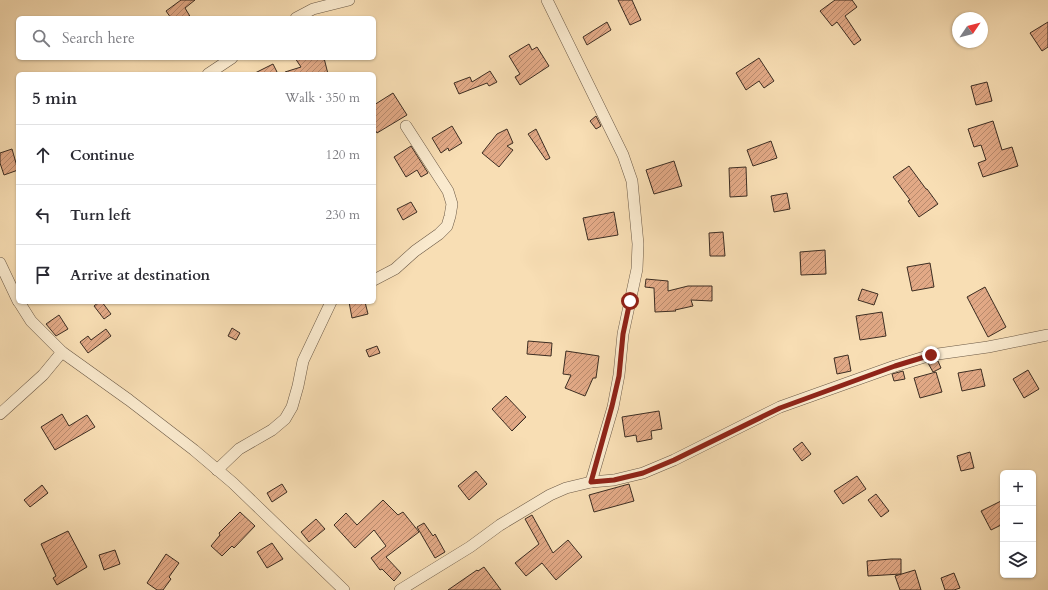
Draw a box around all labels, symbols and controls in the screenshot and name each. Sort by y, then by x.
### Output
north arrow [952,12,988,48]
search box [16,16,376,60]
icon: search [30,27,52,49]
text: Search here [62,28,135,48]
text: 5 min [32,87,77,110]
text: Walk · 350 m [285,89,360,107]
icon: ahead [32,144,54,166]
text: Continue [70,145,135,165]
text: 120 m [326,146,360,164]
icon: left [32,204,54,226]
text: Turn left [70,205,131,225]
text: 230 m [326,206,360,224]
icon: arrive [32,264,54,286]
text: Arrive at destination [70,265,210,285]
route start [621,292,639,310]
route end [922,346,940,364]
map controls [1000,470,1036,578]
button: + [1000,470,1036,506]
button: − [1000,506,1036,542]
button: layers [1000,542,1036,578]

